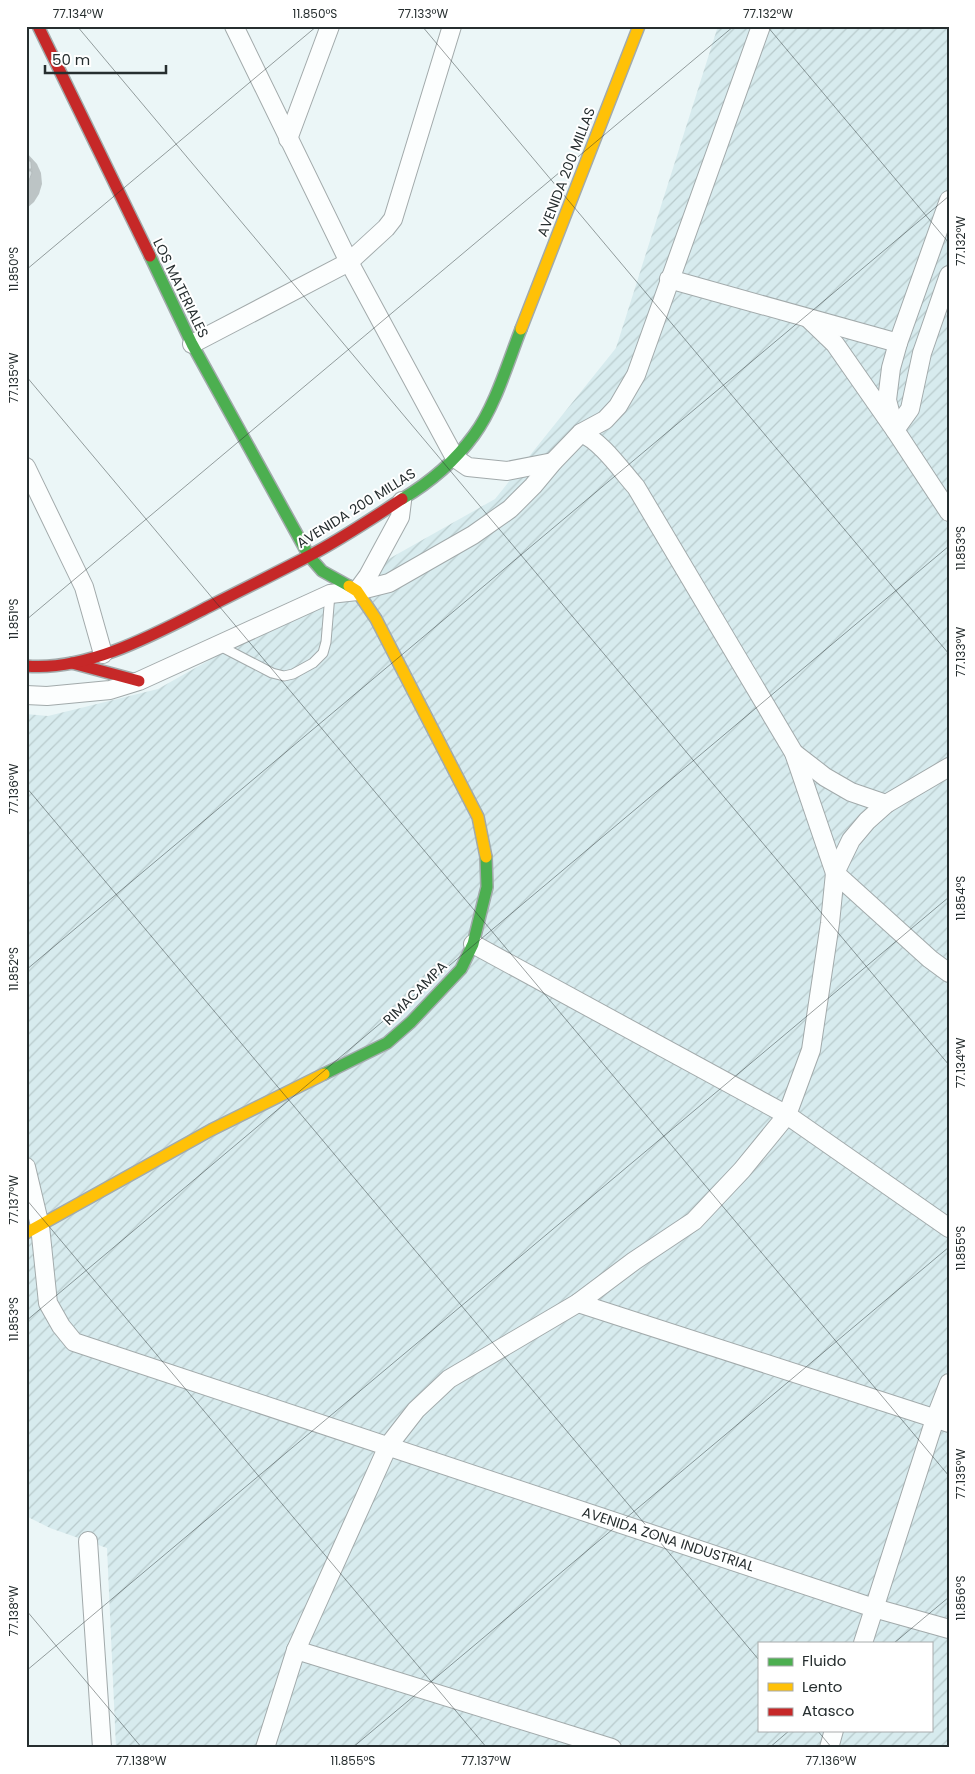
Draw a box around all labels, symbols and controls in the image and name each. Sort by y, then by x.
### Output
text: 77.134°W [53,5,104,22]
text: 11.850°S [293,5,337,22]
text: 77.133°W [398,5,448,22]
text: 77.132°W [743,5,793,22]
scale bar [45,42,166,74]
text: 50 m [52,49,90,70]
street label: AVENIDA 200 MILLAS [532,104,600,240]
text: 77.132°W [952,216,969,266]
street label: LOS MATERIALES [148,235,214,341]
text: 11.850°S [5,247,22,291]
text: 77.135°W [5,352,22,403]
street label: AVENIDA 200 MILLAS [293,463,419,553]
text: 11.853°S [952,526,969,570]
text: 11.851°S [5,598,22,640]
text: 77.133°W [952,627,969,677]
text: 77.136°W [5,763,22,814]
text: 11.854°S [952,876,969,920]
text: 11.852°S [5,947,22,991]
street label: RIMACAMPA [378,956,452,1030]
text: 77.134°W [952,1037,969,1088]
text: 77.137°W [5,1175,22,1225]
text: 11.855°S [952,1226,969,1270]
text: 11.853°S [5,1297,22,1341]
text: 77.135°W [952,1448,969,1499]
street label: AVENIDA ZONA INDUSTRIAL [579,1502,757,1576]
text: 11.856°S [952,1576,969,1620]
text: 77.138°W [5,1585,22,1636]
legend [758,1642,932,1732]
text: Fluido [802,1650,846,1671]
text: Lento [802,1676,842,1697]
text: Atasco [802,1700,854,1721]
text: 77.138°W [116,1752,167,1769]
text: 11.855°S [331,1752,375,1769]
text: 77.137°W [461,1752,511,1769]
text: 77.136°W [806,1752,857,1769]

